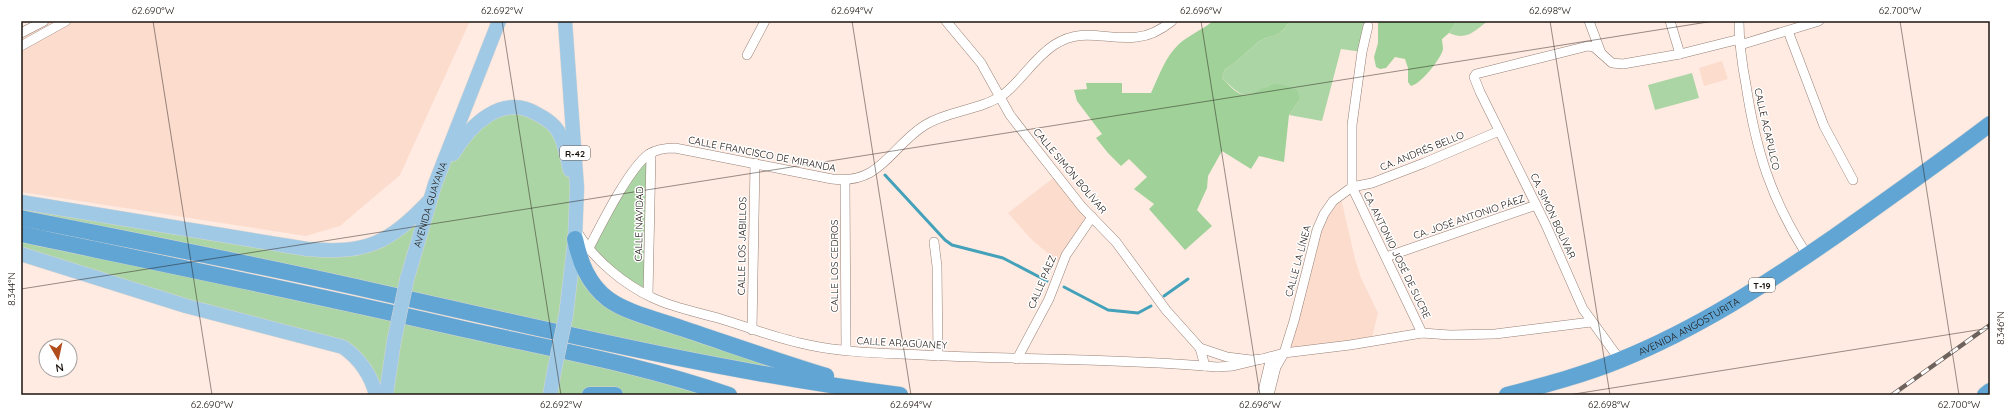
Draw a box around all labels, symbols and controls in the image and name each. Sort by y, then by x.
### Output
text: 62.690°W [132,4,175,17]
text: 62.692°W [481,4,523,17]
text: 62.694°W [831,4,873,17]
text: 62.696°W [1180,4,1222,17]
text: 62.698°W [1529,4,1571,17]
text: 62.700°W [1879,4,1922,17]
street label: CALLE ACAPULCO [1751,87,1783,172]
street label: CALLE SIMÓN BOLÍVAR [1030,126,1110,217]
street label: CA. ANDRÉS BELLO [1378,128,1466,174]
street label: CALLE FRANCISCO DE MIRANDA [687,133,837,175]
road number: R-42 [560,146,590,160]
street label: AVENIDA GUAYANA [410,159,450,249]
street label: CA. SIMÓN BOLÍVAR [1527,171,1579,261]
street label: CALLE NAVIDAD [632,186,646,262]
street label: CA. ANTONIO JOSÉ DE SUCRE [1361,189,1434,321]
street label: CA. JOSÉ ANTONIO PÁEZ [1412,192,1526,242]
street label: CALLE LOS JABILLOS [735,196,749,295]
street label: CALLE LOS CEDROS [828,219,841,312]
street label: CALLE LA LÍNEA [1282,223,1314,298]
street label: CALLE PÁEZ [1025,253,1059,311]
text: 8.344°N [5,272,18,306]
road number: T-19 [1749,278,1775,292]
street label: AVENIDA ANGOSTURITA [1636,294,1742,358]
text: 8.346°N [1994,311,2007,345]
street label: CALLE ARAGÜANEY [856,334,948,352]
north arrow [38,338,78,378]
text: N [54,360,65,375]
text: 62.690°W [191,398,234,411]
text: 62.692°W [540,398,582,411]
text: 62.694°W [890,398,932,411]
text: 62.696°W [1239,398,1281,411]
text: 62.698°W [1588,398,1630,411]
text: 62.700°W [1938,398,1981,411]

